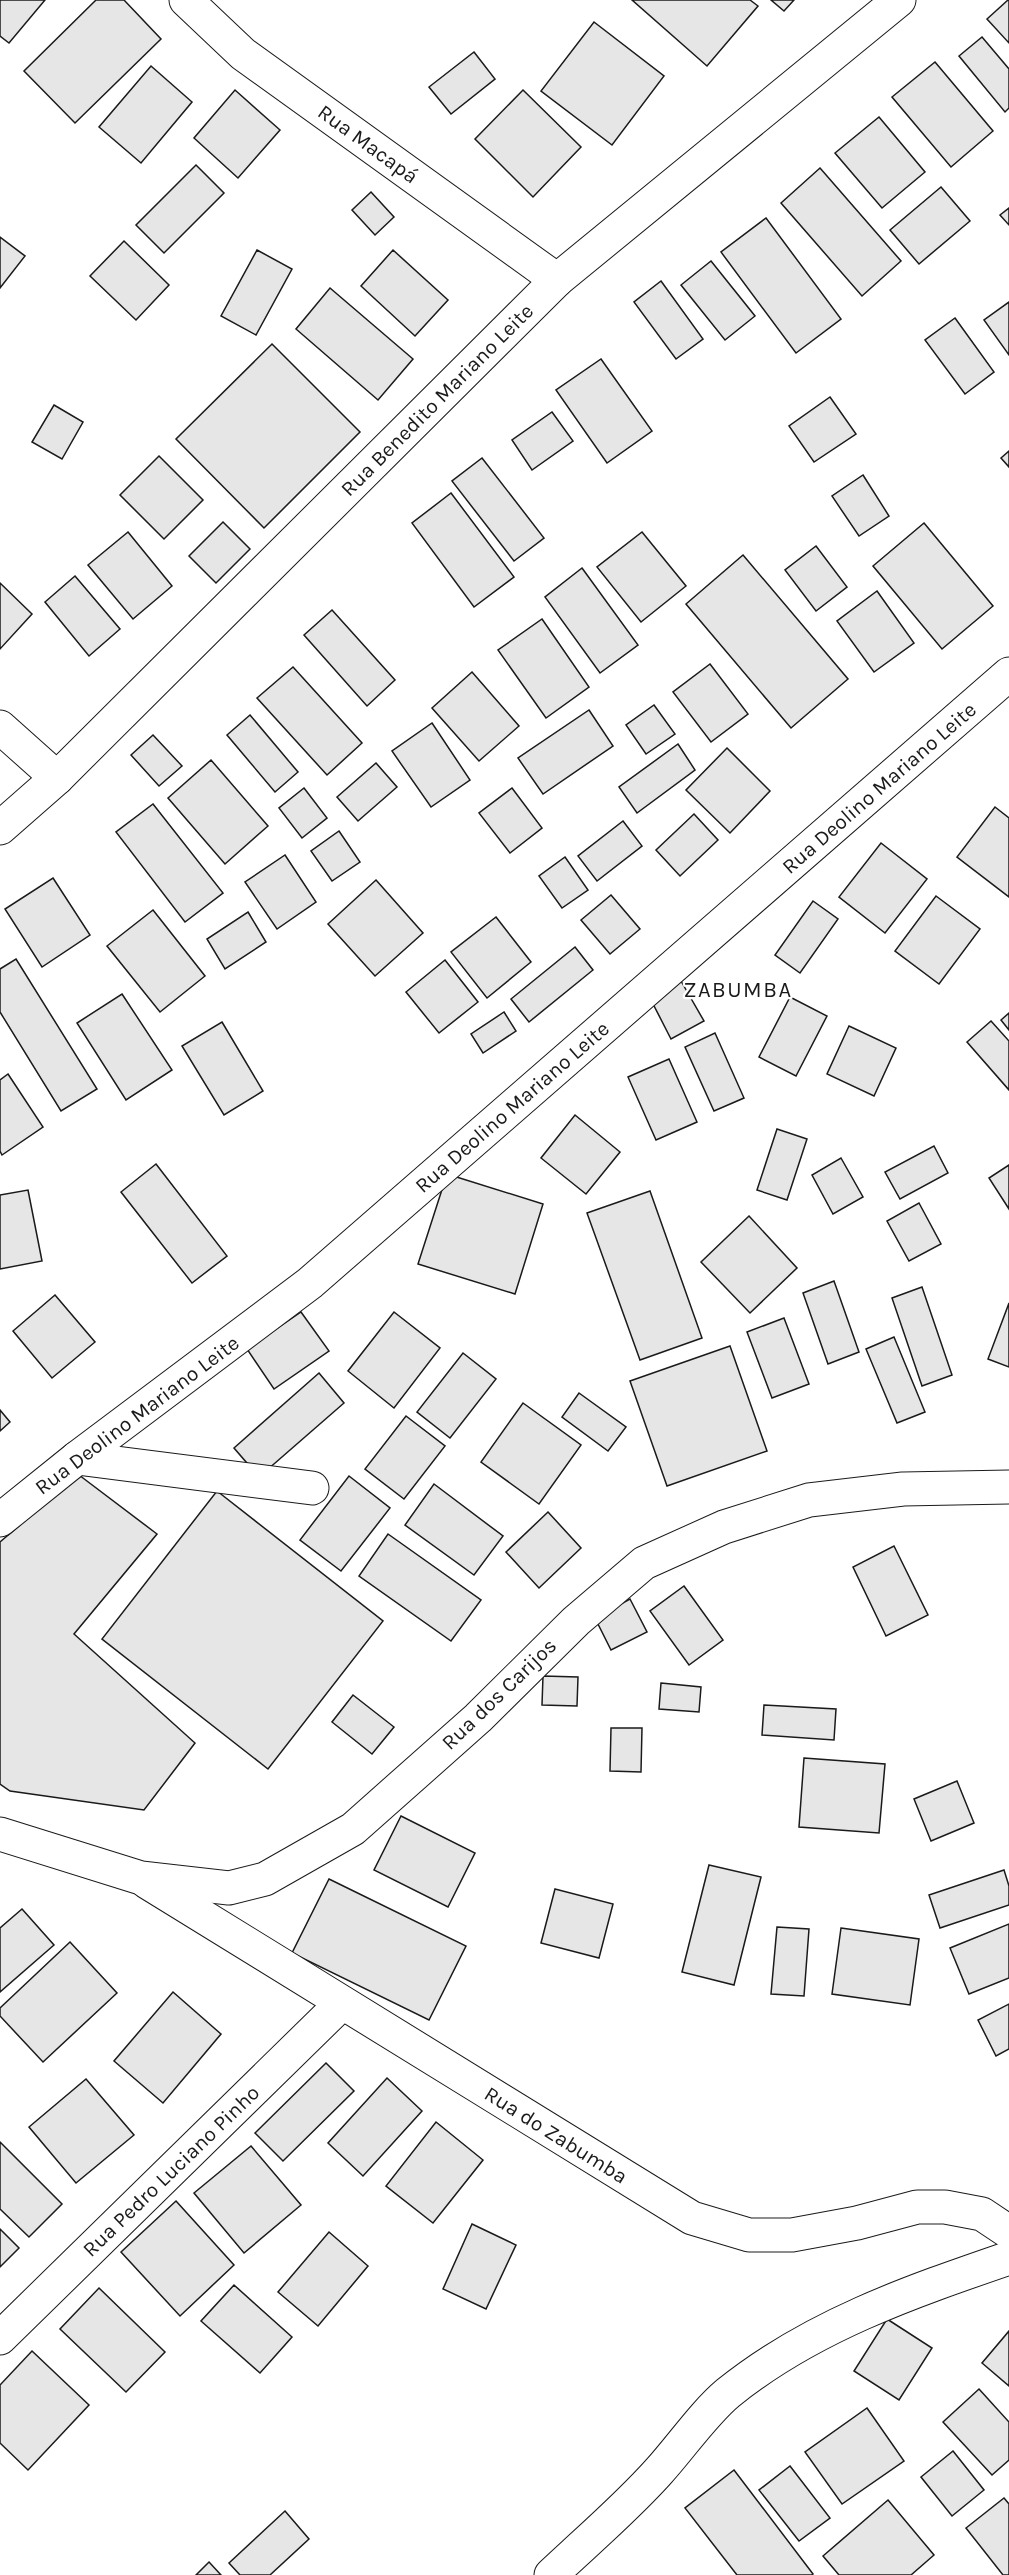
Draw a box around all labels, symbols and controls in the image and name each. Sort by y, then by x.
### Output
street label: Rua Macapá [313,100,423,188]
street label: Rua Benedito Mariano Leite [336,299,538,501]
street label: Rua Deolino Mariano Leite [777,697,981,879]
district label: ZABUMBA [683,977,793,1003]
street label: Rua Deolino Mariano Leite [410,1016,614,1198]
street label: Rua Deolino Mariano Leite [30,1330,244,1500]
street label: Rua dos Carijos [437,1633,561,1755]
street label: Rua Pedro Luciano Pinho [78,2080,264,2262]
street label: Rua do Zabumba [480,2081,632,2189]

